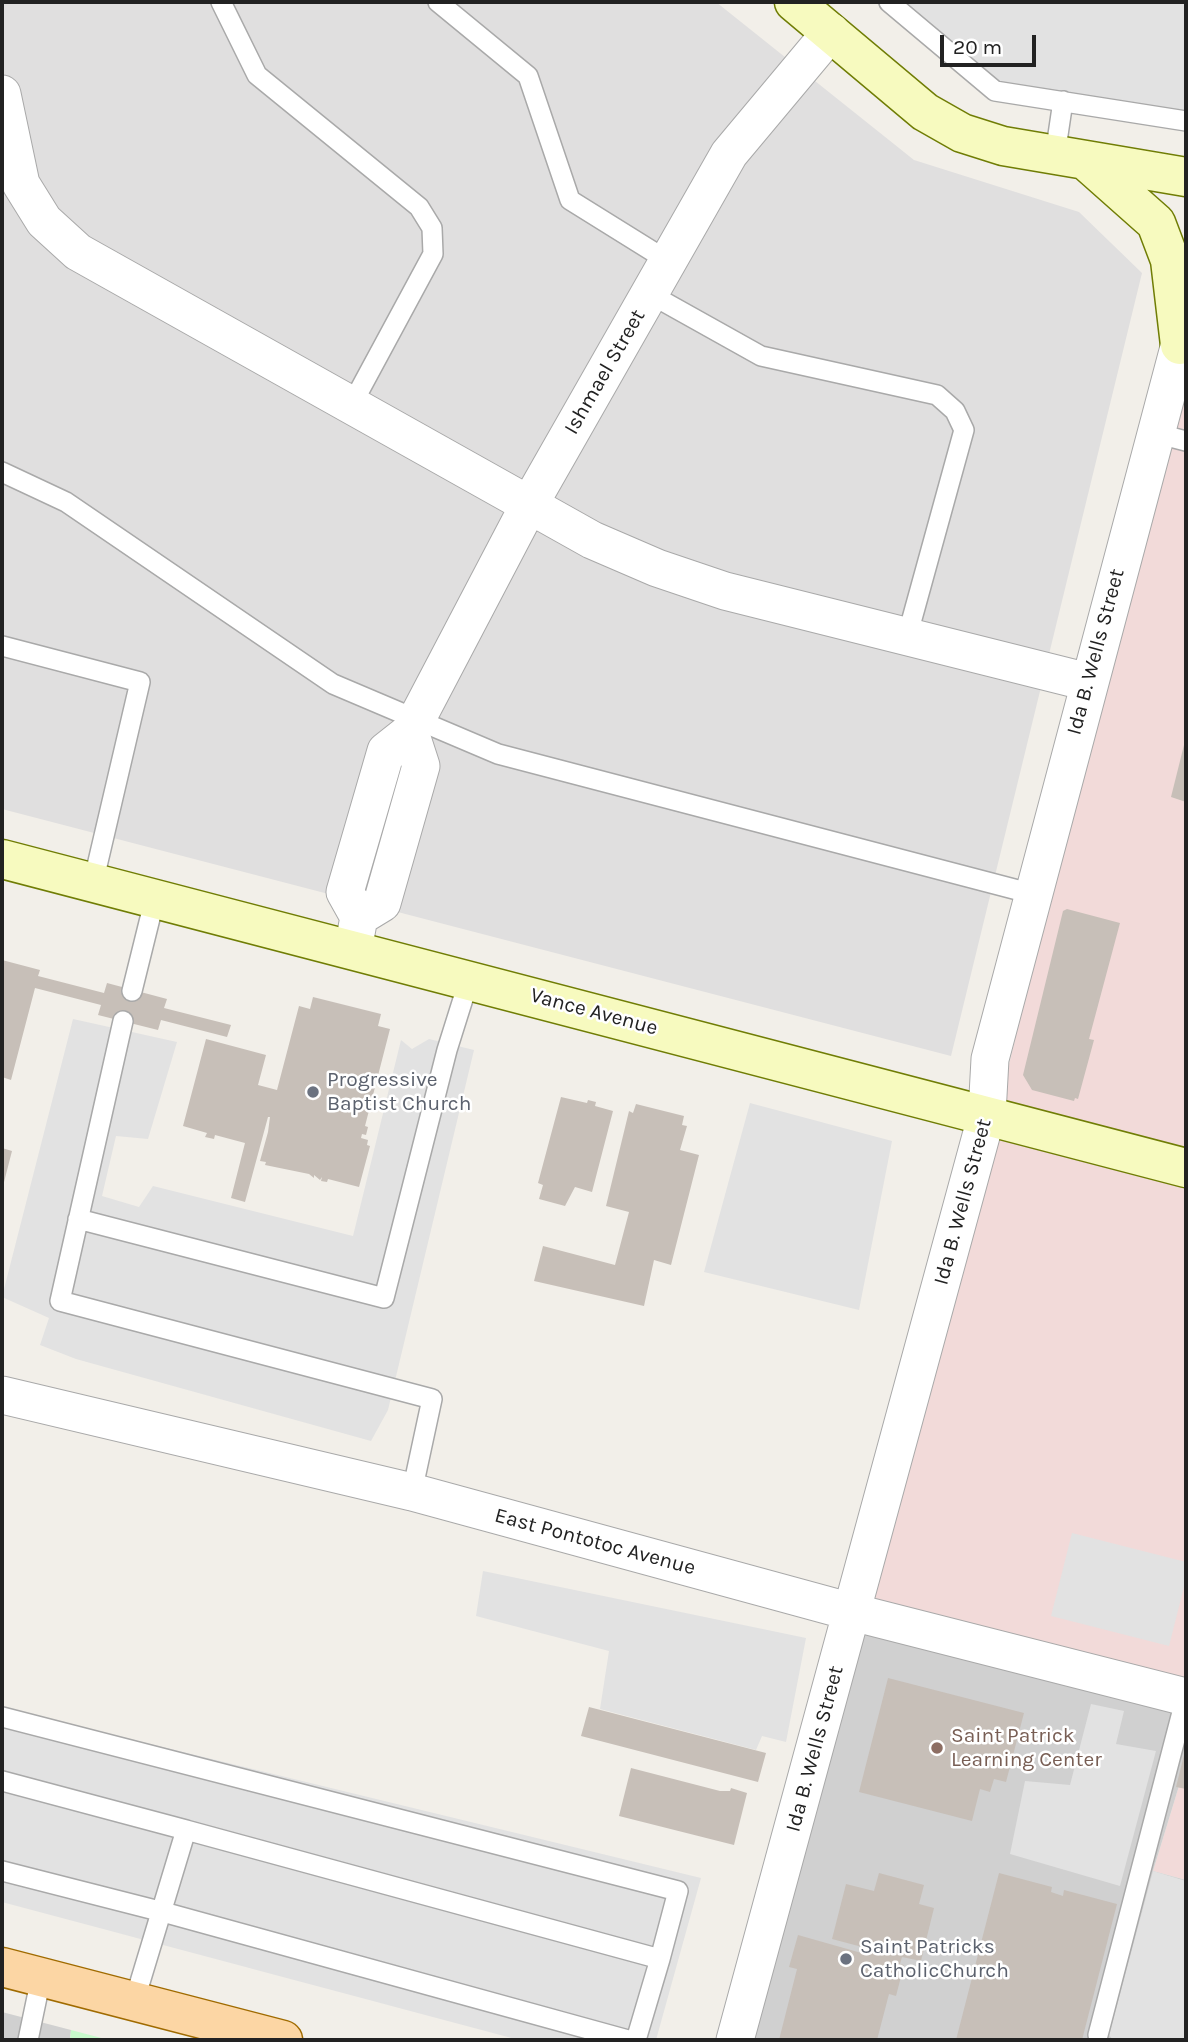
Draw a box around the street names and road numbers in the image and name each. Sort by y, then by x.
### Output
street label: Ishmael Street [559,305,651,439]
street label: Ida B. Wells Street [1062,566,1130,738]
street label: Vance Avenue [527,983,661,1041]
street label: Ida B. Wells Street [929,1116,997,1288]
street label: East Pontotoc Avenue [492,1503,698,1581]
street label: Ida B. Wells Street [781,1663,849,1835]

